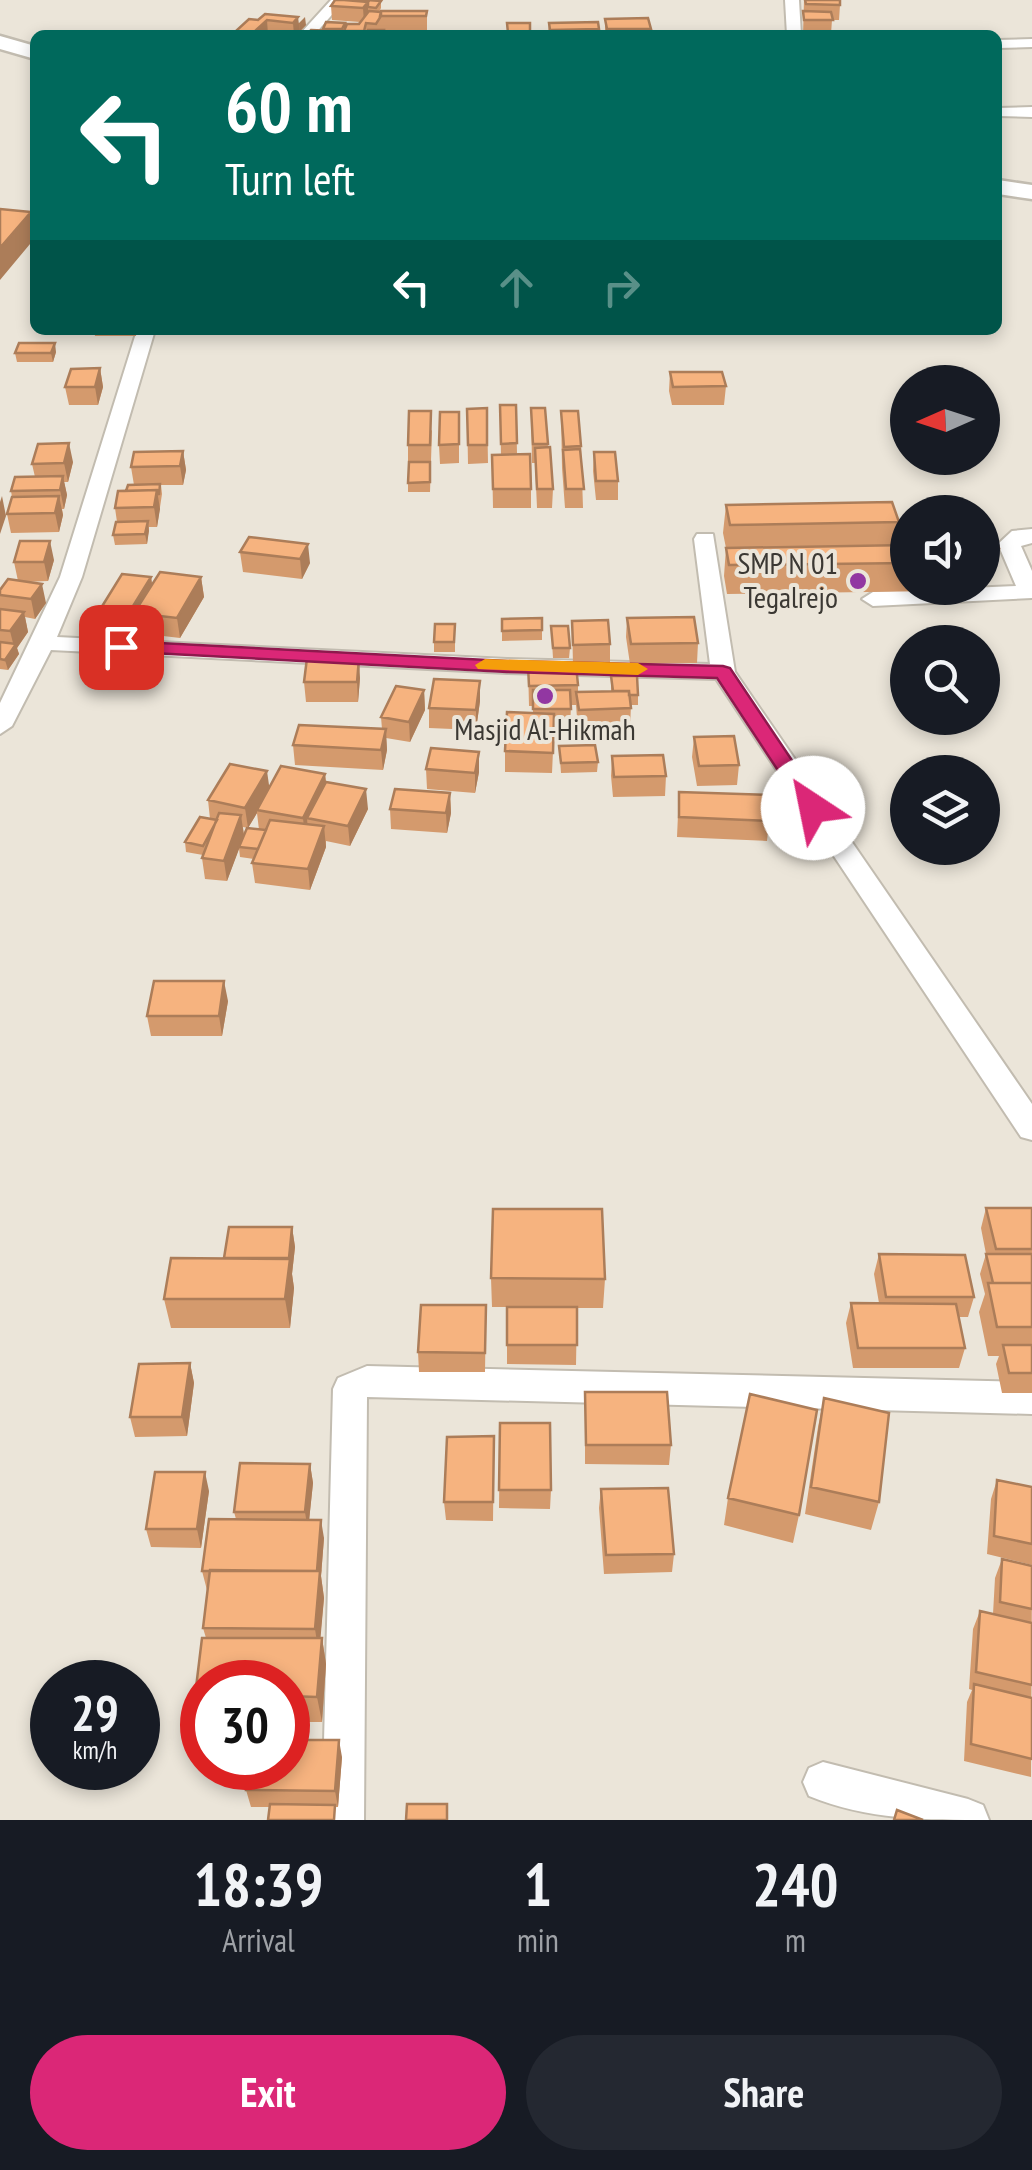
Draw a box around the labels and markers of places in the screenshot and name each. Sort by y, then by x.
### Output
place label: SMP N 01 Tegalrejo [738,543,838,616]
marker: SMP N 01 Tegalrejo [847,570,869,592]
pin [79,605,164,690]
marker: Masjid Al-Hikmah [534,685,556,707]
place label: Masjid Al-Hikmah [454,709,636,748]

